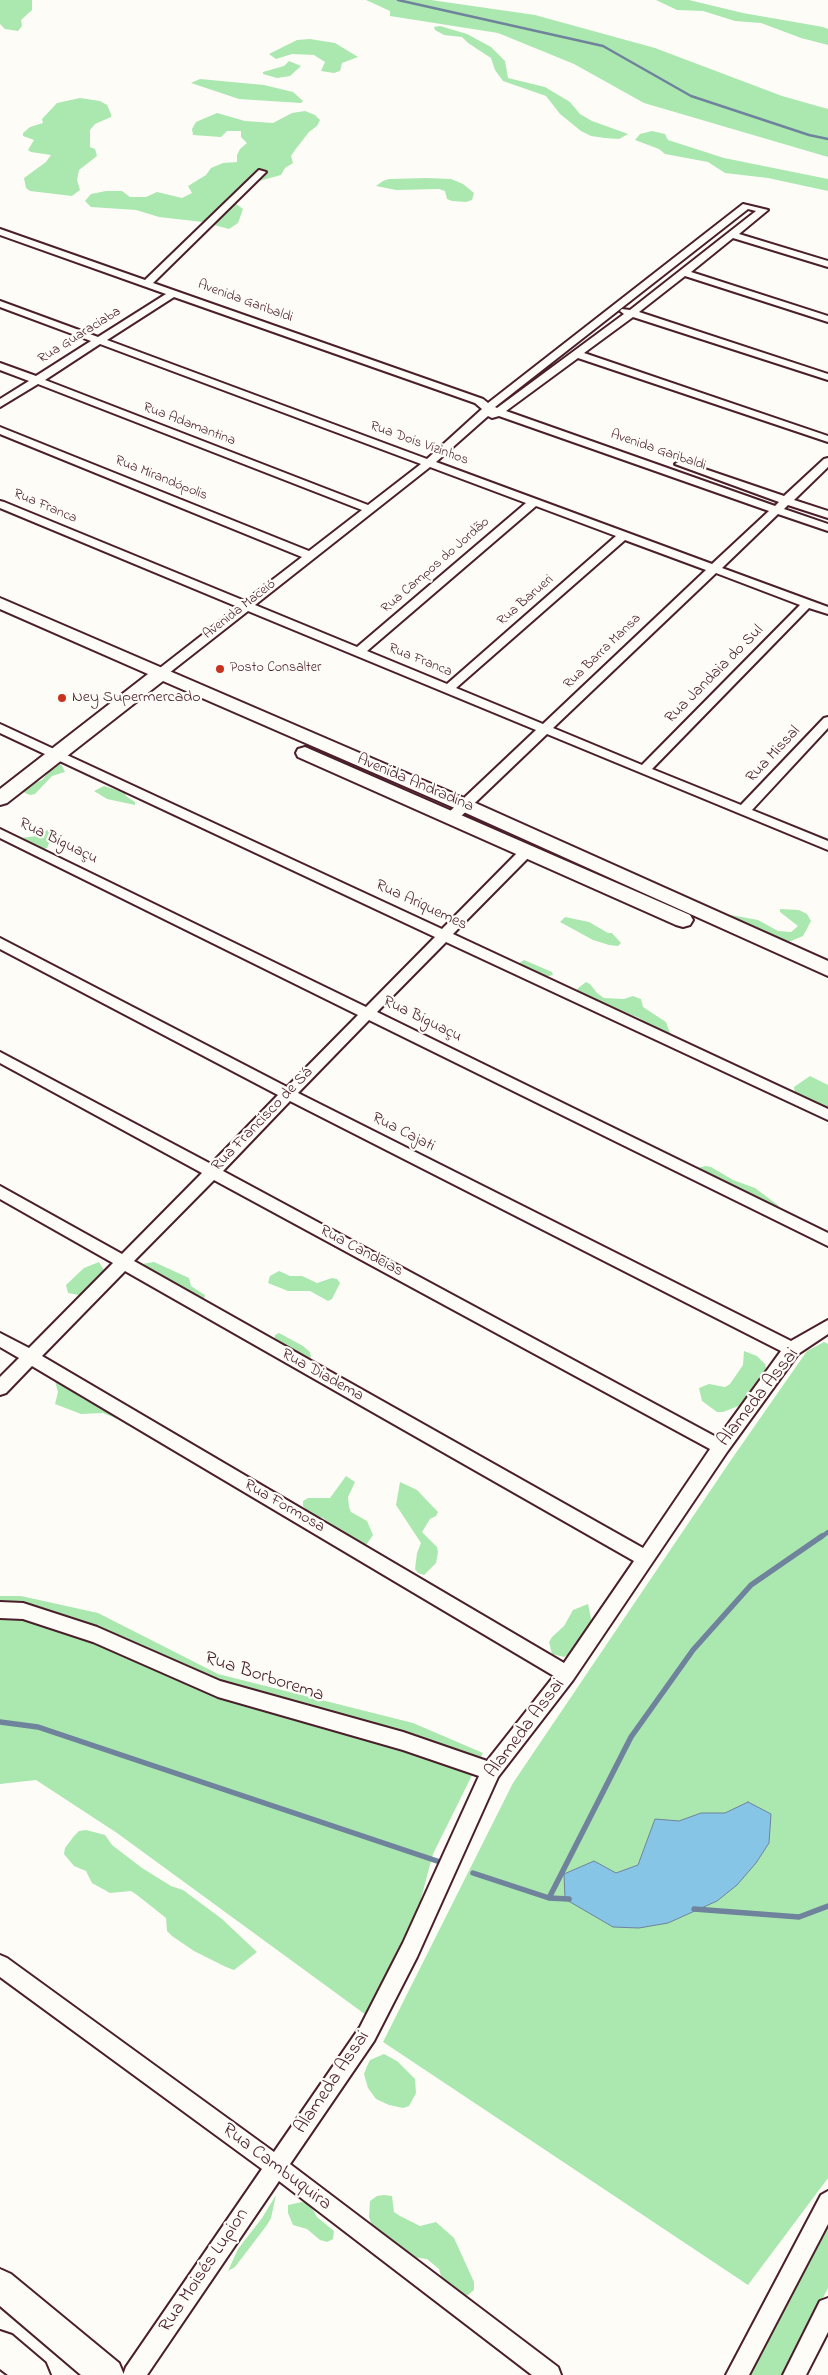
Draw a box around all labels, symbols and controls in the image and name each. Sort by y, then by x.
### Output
street label: Avenida Garibaldi [195,277,295,327]
street label: Rua Guaraciaba [36,304,124,368]
street label: Rua Adamantina [140,400,238,450]
street label: Rua Dois Vizinhos [367,418,471,470]
street label: Avenida Garibaldi [608,427,708,475]
street label: Rua Mirandópolis [112,453,210,505]
street label: Rua Franca [11,486,79,528]
street label: Rua Campos do Jordão [379,514,493,618]
street label: Rua Barueri [494,572,558,630]
street label: Avenida Maceió [200,576,280,644]
street label: Rua Barra Mansa [561,611,645,693]
street label: Rua Jandaia do Sul [662,622,768,728]
street label: Rua Franca [386,641,454,681]
place label: Posto Consalter [230,661,321,677]
marker: Posto Consalter [214,663,226,675]
place label: Ney Supermercado [72,688,201,708]
marker: Ney Supermercado [56,692,68,704]
street label: Rua Missal [743,723,805,787]
street label: Avenida Andradina [354,751,476,817]
street label: Rua Biguaçu [15,815,101,869]
street label: Rua Ariquemes [372,876,470,936]
street label: Rua Biguaçu [379,993,465,1047]
street label: Rua Francisco de Sá [208,1064,318,1176]
street label: Rua Cajati [368,1109,438,1157]
street label: Rua Candeias [316,1222,406,1282]
street label: Alameda Assai [713,1344,805,1452]
street label: Rua Diadema [278,1346,366,1406]
street label: Rua Formosa [240,1476,328,1538]
street label: Rua Borborema [201,1648,327,1708]
street label: Alameda Assai [481,1675,571,1783]
street label: Alameda Assai [290,2027,376,2139]
street label: Rua Cambuquira [217,2120,335,2216]
street label: Rua Moisés Lupion [155,2205,255,2337]

